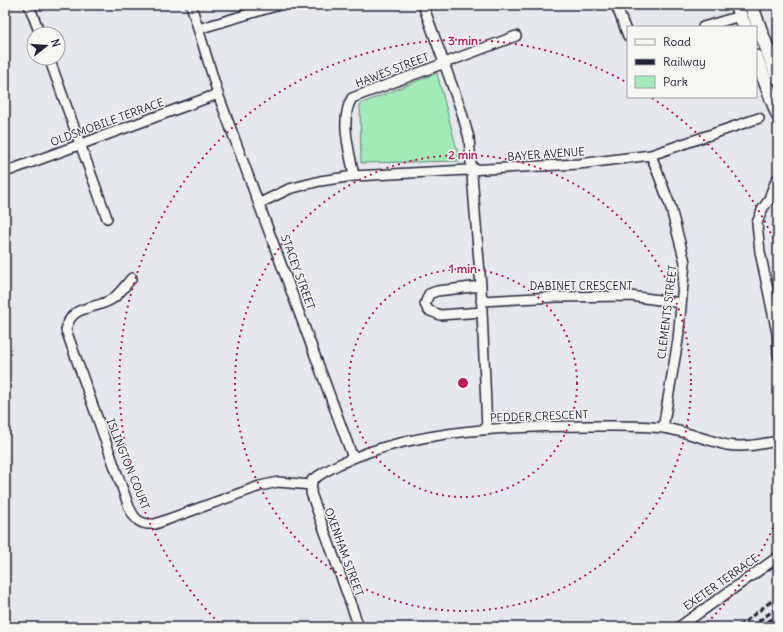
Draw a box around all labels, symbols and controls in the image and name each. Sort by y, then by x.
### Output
north arrow [26,26,66,66]
legend [627,26,757,98]
text: 3 min [448,33,478,48]
text: Road [663,34,691,49]
text: N [48,37,63,49]
street label: HAWES STREET [353,50,431,90]
text: Railway [663,54,706,69]
text: Park [663,74,688,89]
street label: OLDSMOBILE TERRACE [48,95,166,149]
street label: BAYER AVENUE [507,144,585,164]
text: 2 min [448,147,478,162]
street label: STACEY STREET [278,233,318,311]
text: 1 min [449,261,477,276]
street label: CLEMENTS STREET [654,264,680,360]
street label: DABINET CRESCENT [530,279,633,293]
centre of rings [456,376,470,390]
street label: PEDDER CRESCENT [490,407,589,425]
street label: ISLINGTON COURT [103,416,153,512]
street label: OXENHAM STREET [321,506,367,598]
street label: EXETER TERRACE [681,551,761,613]

